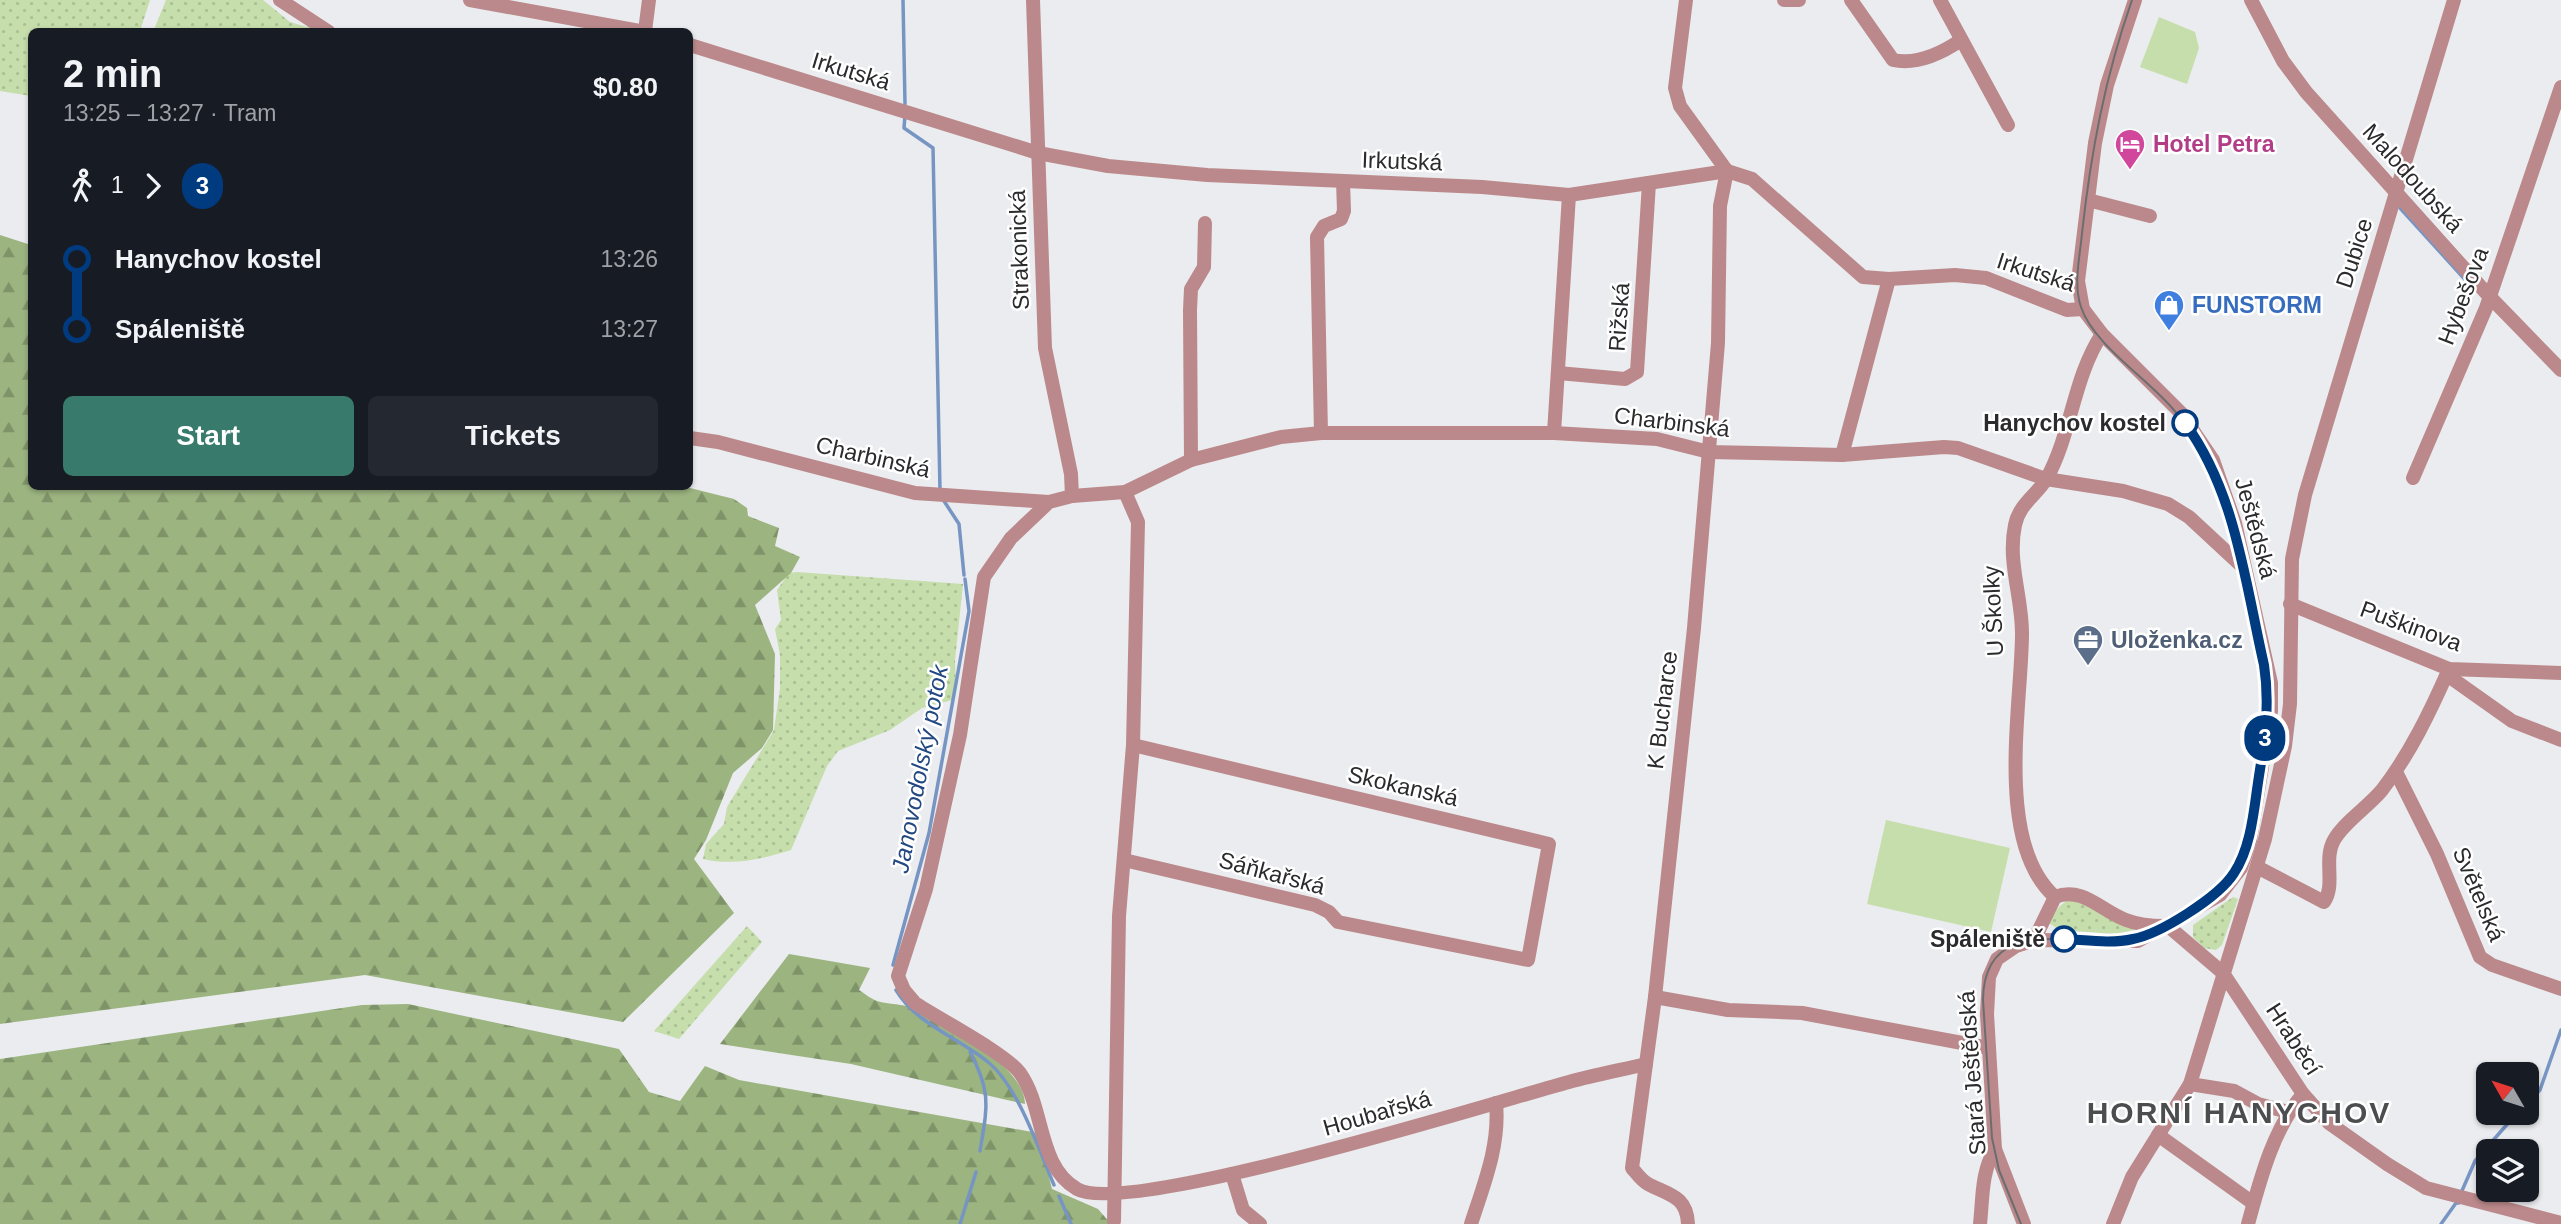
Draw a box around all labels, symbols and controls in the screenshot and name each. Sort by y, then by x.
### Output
street label: Irkutská [809,47,893,95]
text: 2 min [63,53,162,95]
text: $0.80 [593,72,658,102]
text: 13:25 – 13:27 · Tram [63,100,277,126]
street label: Malodoubská [2358,118,2469,238]
hotel icon: Hotel Petra [2113,127,2147,171]
place label: Hotel Petra [2153,131,2275,157]
street label: Irkutská [1361,147,1443,175]
icon: walk [63,167,101,205]
icon: forward [134,167,172,205]
text: 1 [111,172,124,198]
text: 3 [196,172,209,199]
street label: Strakonická [1004,189,1034,311]
street label: Dubice [2331,215,2377,291]
street label: Hybešova [2433,243,2494,348]
text: Hanychov kostel [115,244,322,274]
text: 13:26 [600,246,658,272]
street label: Irkutská [1994,247,2079,297]
street label: Rižská [1604,281,1634,352]
shop icon: FUNSTORM [2152,288,2186,332]
place label: FUNSTORM [2192,292,2322,318]
text: Spáleniště [115,314,245,344]
text: 13:27 [600,316,658,342]
button: Start [63,396,354,476]
button: Tickets [368,396,658,476]
street label: Charbinská [1613,402,1732,442]
place label: Hanychov kostel [1983,410,2166,436]
marker: Hanychov kostel [2172,410,2198,436]
street label: Charbinská [813,431,933,483]
street label: Ještědská [2230,475,2282,582]
street label: U Školky [1977,565,2008,657]
street label: Puškinova [2357,596,2465,656]
office icon: Uloženka.cz [2071,623,2105,667]
place label: Uloženka.cz [2111,627,2243,653]
street label: K Bucharce [1642,649,1682,771]
water label: Janovodolský potok [886,661,953,876]
line badge: 3 [2242,715,2288,761]
text: 3 [2258,724,2272,751]
street label: Skokanská [1345,761,1461,811]
street label: Světelská [2448,843,2511,945]
street label: Sáňkařská [1216,846,1328,900]
place label: Spáleniště [1930,926,2045,952]
marker: Spáleniště [2051,926,2077,952]
street label: Stará Ještědská [1953,990,1991,1156]
street label: Hraběcí [2261,998,2327,1080]
north arrow [2476,1062,2539,1125]
map controls [2476,1062,2539,1202]
street label: Houbařská [1320,1085,1434,1141]
district label: HORNÍ HANYCHOV [2087,1096,2391,1129]
button: layers [2476,1139,2539,1202]

